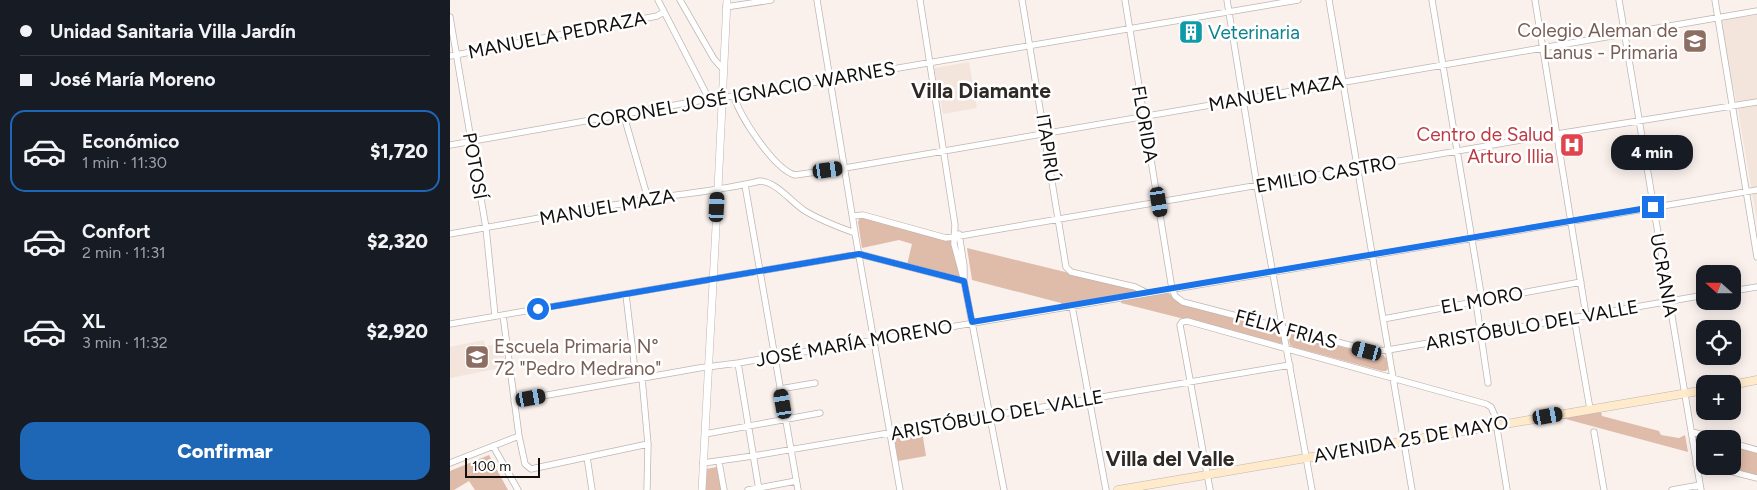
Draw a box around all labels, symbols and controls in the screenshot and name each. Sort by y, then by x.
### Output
street label: MANUELA PEDRAZA [466,6,648,64]
building icon: Veterinaria [1178,19,1204,45]
place label: Colegio Aleman de Lanus - Primaria [1517,19,1678,64]
text: Unidad Sanitaria Villa Jardín [50,20,296,43]
place label: Veterinaria [1208,21,1300,44]
school or university icon: Colegio Aleman de Lanus - Primaria [1682,28,1708,54]
street label: CORONEL JOSÉ IGNACIO WARNES [585,57,897,133]
text: José María Moreno [50,68,216,91]
street label: MANUEL MAZA [1207,70,1346,116]
district label: Villa Diamante [911,78,1051,103]
street label: FLORIDA [1127,84,1163,164]
street label: ITAPIRÚ [1031,112,1065,184]
place label: Centro de Salud Arturo Illia [1417,123,1554,168]
icon: car [22,129,67,174]
text: Económico [82,130,179,153]
street label: POTOSÍ [458,131,492,202]
hospital icon: Centro de Salud Arturo Illia [1559,132,1585,158]
callout: 4 min [1612,134,1694,170]
text: $1,720 [370,140,428,163]
text: 4 min [1631,143,1673,162]
street label: EMILIO CASTRO [1254,150,1398,198]
text: 1 min · 11:30 [82,153,167,172]
car [812,160,843,180]
street label: MANUEL MAZA [538,184,677,230]
car [1149,186,1168,218]
car [708,192,725,222]
route end [1642,196,1664,218]
icon: car [22,219,67,264]
text: Confort [82,220,151,243]
text: $2,320 [367,230,428,253]
street label: UCRANIA [1645,231,1683,319]
text: 2 min · 11:31 [82,243,166,262]
north arrow [1696,265,1741,310]
map controls [1696,265,1741,475]
street label: EL MORO [1439,281,1525,319]
street label: ARISTÓBULO DEL VALLE [1424,295,1640,355]
route start [527,298,549,320]
street label: FÉLIX FRIAS [1232,304,1340,354]
icon: car [22,309,67,354]
text: XL [82,310,105,333]
street label: JOSÉ MARÍA MORENO [754,314,954,372]
text: $2,920 [367,320,428,343]
button: locate [1696,320,1741,365]
text: 3 min · 11:32 [82,333,168,352]
place label: Escuela Primaria N° 72 "Pedro Medrano" [494,335,661,380]
car [1350,340,1383,362]
school or university icon: Escuela Primaria N° 72 "Pedro Medrano" [464,344,490,370]
button: + [1696,375,1741,420]
street label: ARISTÓBULO DEL VALLE [889,385,1105,445]
car [514,388,547,408]
car [773,388,792,420]
car [1531,406,1564,426]
street label: AVENIDA 25 DE MAYO [1312,411,1510,467]
button: Confirmar [20,422,430,480]
button: − [1696,430,1741,475]
district label: Villa del Valle [1106,446,1235,471]
scale bar [465,455,540,478]
text: 100 m [472,458,511,475]

